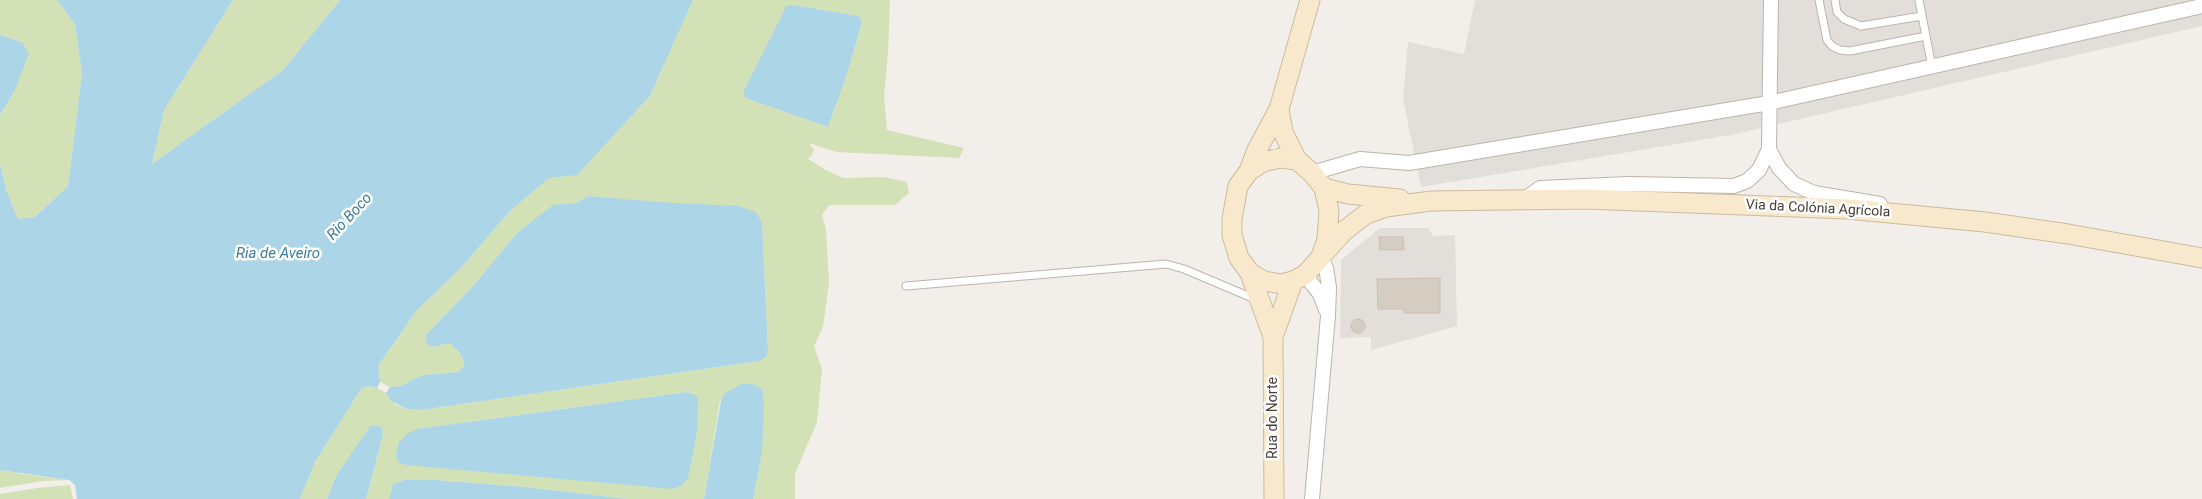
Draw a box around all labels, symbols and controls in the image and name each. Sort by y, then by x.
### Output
water label: Rio Boco [324,190,376,244]
street label: Via da Colónia Agrícola [1745,197,1891,221]
water label: Ria de Aveiro [236,245,320,263]
street label: Rua do Norte [1265,377,1281,459]

